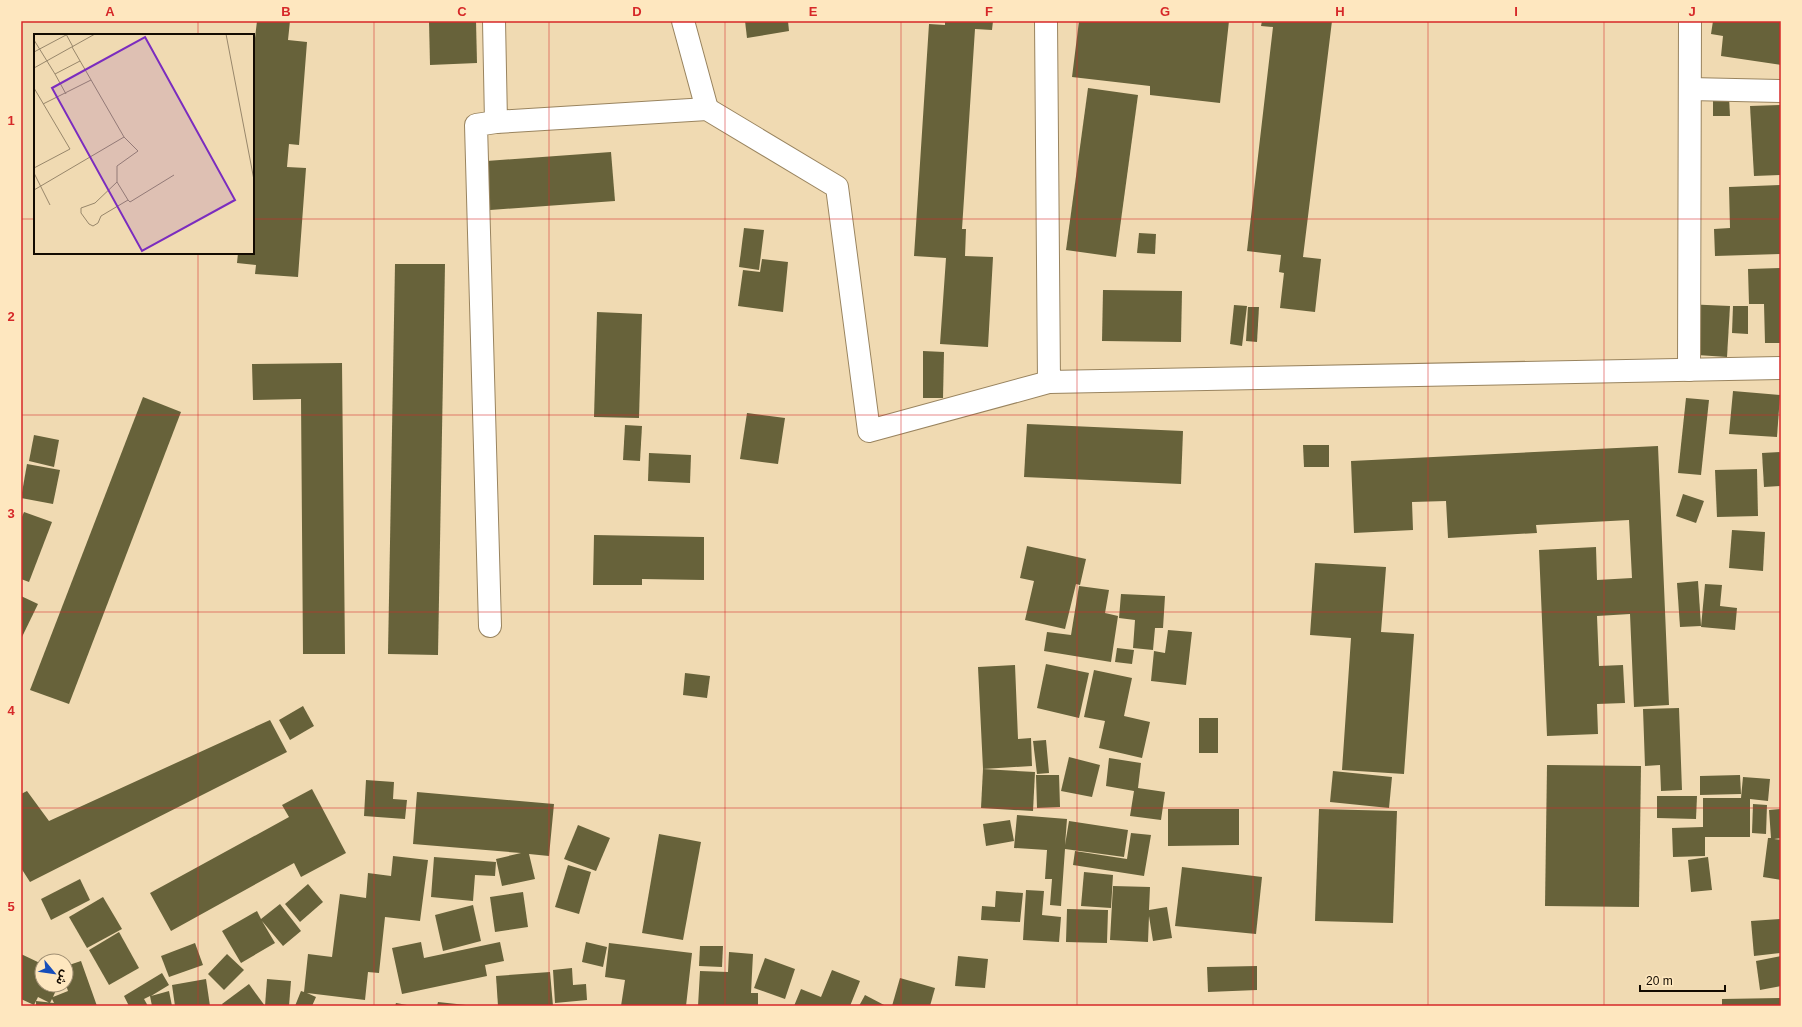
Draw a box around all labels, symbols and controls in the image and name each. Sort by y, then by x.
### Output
text: A [105,4,115,19]
text: B [281,4,291,19]
text: C [457,4,467,19]
text: D [632,4,642,19]
text: E [809,4,818,19]
text: F [985,4,993,19]
text: G [1160,4,1170,19]
text: H [1335,4,1345,19]
text: I [1514,4,1518,19]
text: J [1688,4,1696,19]
inset map [34,34,254,254]
text: 1 [7,113,15,128]
text: 2 [7,309,15,324]
text: 3 [7,506,15,521]
text: 4 [7,703,15,718]
text: 5 [7,899,15,914]
north arrow [34,953,74,993]
scale bar [1640,967,1725,993]
text: ش [53,968,72,987]
text: 20 m [1646,974,1673,988]

